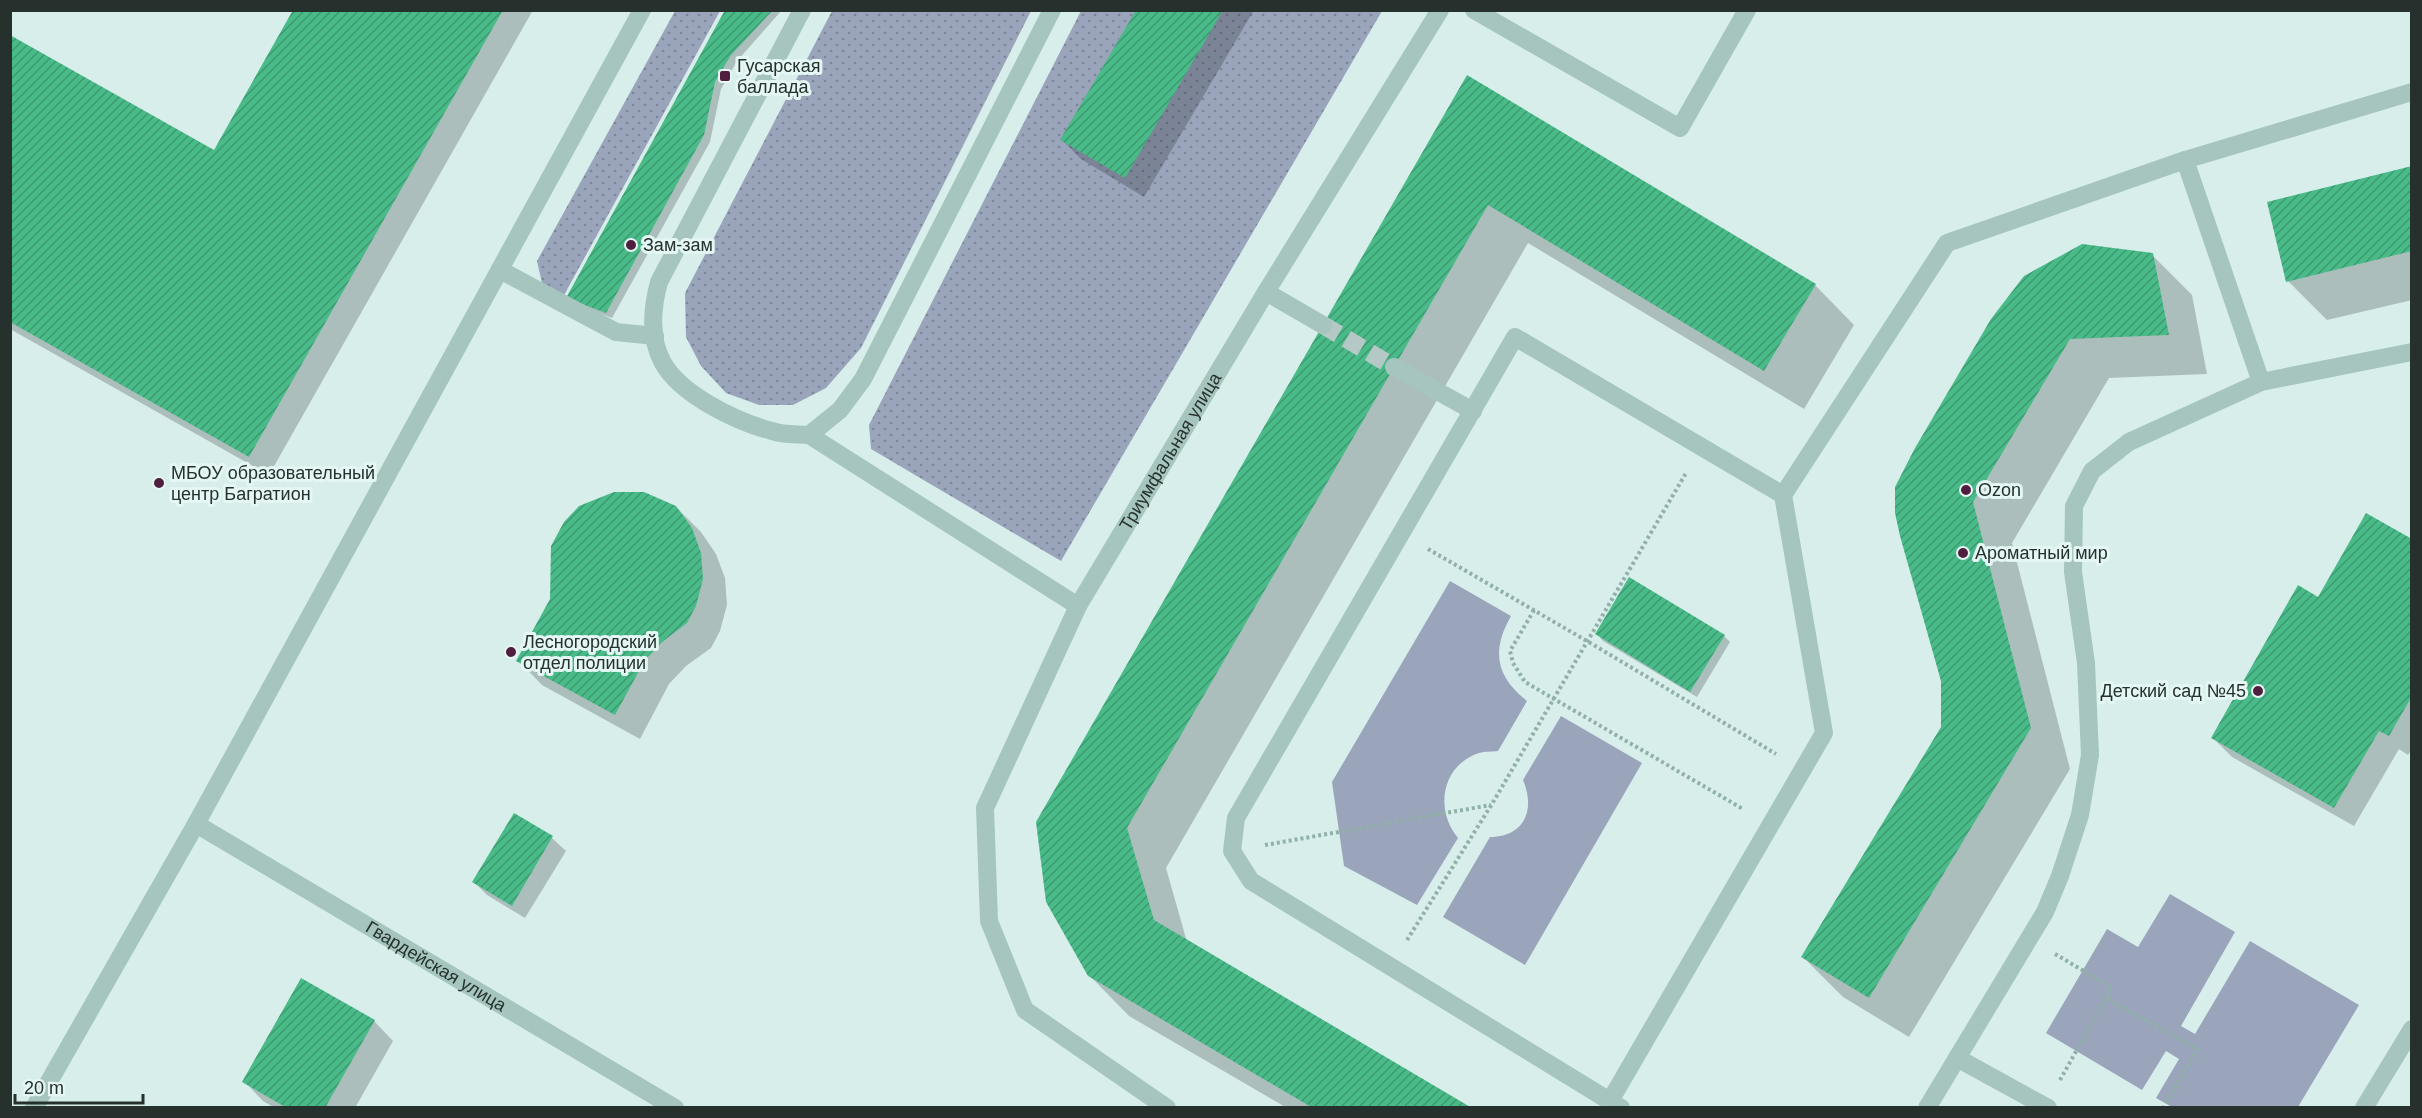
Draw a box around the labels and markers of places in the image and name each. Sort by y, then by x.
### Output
place label: Гусарская баллада [737,56,820,97]
marker: Гусарская баллада [718,69,732,83]
place label: Зам-зам [643,235,713,255]
marker: Зам-зам [624,238,638,252]
place label: МБОУ образовательный центр Багратион [171,463,375,504]
marker: МБОУ образовательный центр Багратион [152,476,166,490]
place label: Ozon [1978,480,2021,500]
marker: Ozon [1959,483,1973,497]
place label: Ароматный мир [1975,543,2108,563]
marker: Ароматный мир [1956,546,1970,560]
place label: Лесногородский отдел полиции [523,632,657,673]
marker: Лесногородский отдел полиции [504,645,518,659]
place label: Детский сад №45 [2101,681,2246,701]
marker: Детский сад №45 [2251,684,2265,698]

